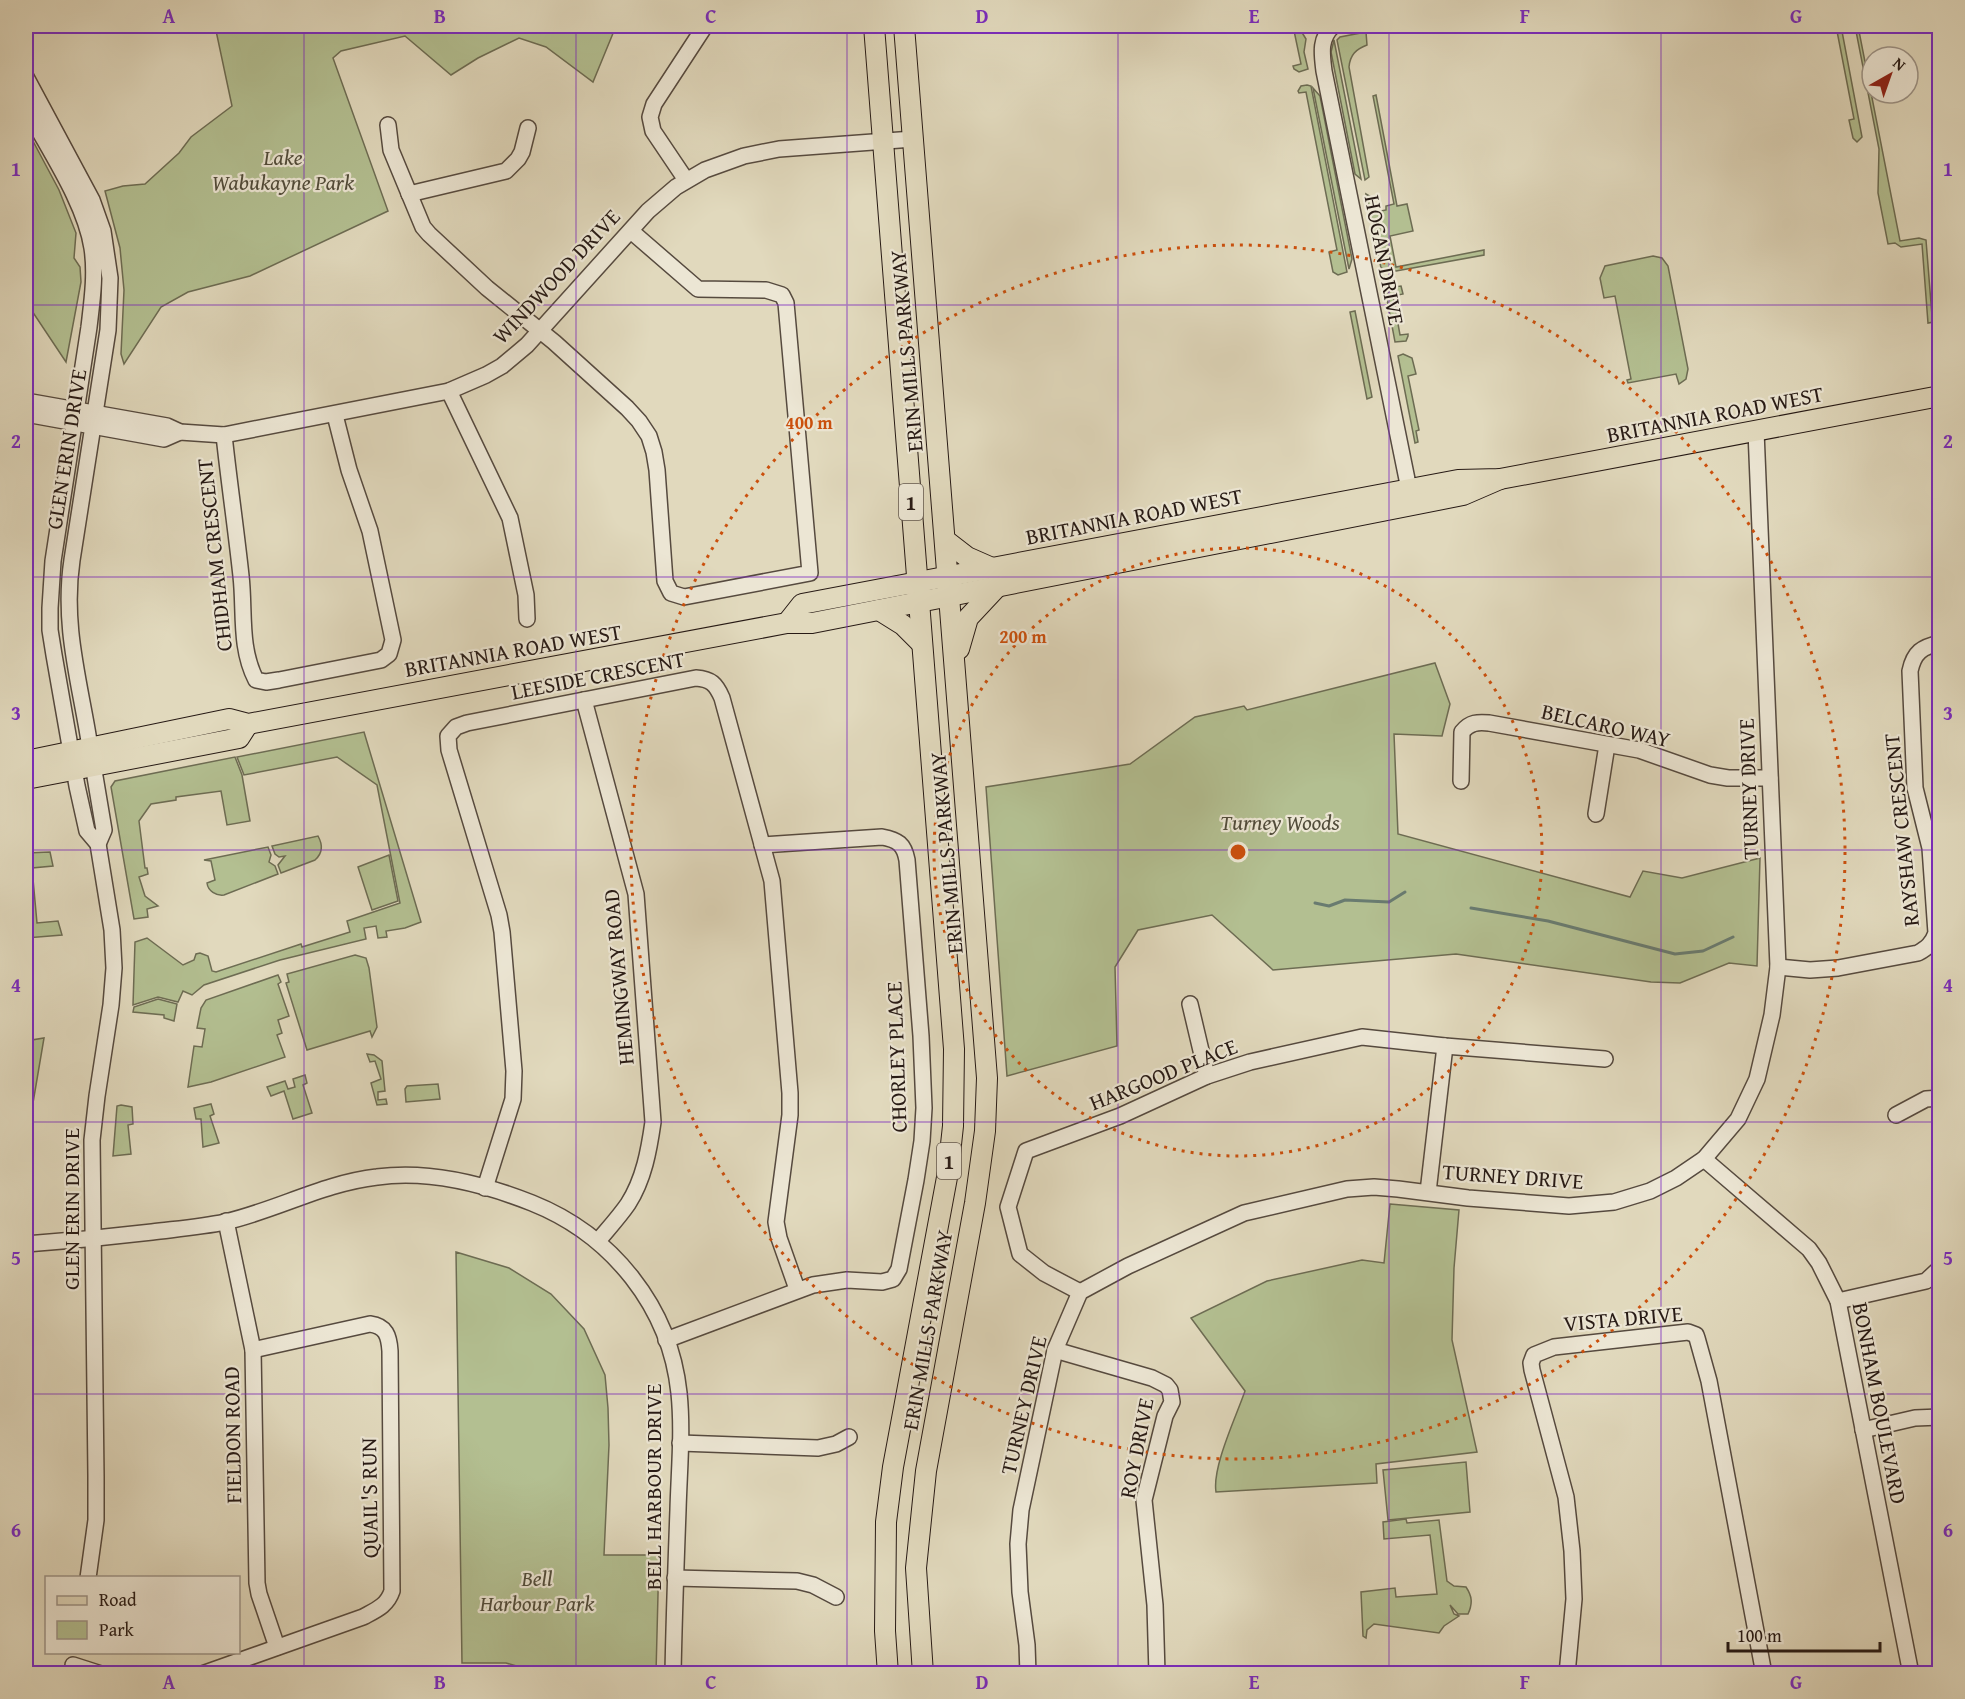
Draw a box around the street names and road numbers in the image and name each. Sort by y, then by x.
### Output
street label: HOGAN DRIVE [1357,192,1413,328]
street label: WINDWOOD DRIVE [485,201,627,351]
street label: ERIN MILLS PARKWAY [881,249,931,453]
street label: GLEN ERIN DRIVE [38,366,94,532]
street label: BRITANNIA ROAD WEST [1604,377,1826,451]
street label: CHIDHAM CRESCENT [188,457,240,653]
street label: BRITANNIA ROAD WEST [1023,479,1245,553]
road number: 1 [899,484,923,520]
street label: BRITANNIA ROAD WEST [402,615,624,685]
street label: LEESIDE CRESCENT [509,642,687,708]
street label: BELCARO WAY [1538,695,1674,755]
street label: TURNEY DRIVE [1730,718,1766,860]
street label: RAYSHAW CRESCENT [1875,732,1927,928]
street label: ERIN MILLS PARKWAY [921,751,971,955]
street label: HEMINGWAY ROAD [594,888,642,1066]
street label: CHORLEY PLACE [877,981,915,1133]
street label: HARGOOD PLACE [1084,1030,1242,1118]
street label: GLEN ERIN DRIVE [55,1128,87,1290]
road number: 1 [937,1143,961,1179]
street label: TURNEY DRIVE [1441,1155,1585,1197]
street label: ERIN MILLS PARKWAY [894,1227,960,1433]
street label: VISTA DRIVE [1562,1297,1684,1339]
street label: BONHAM BOULEVARD [1845,1299,1915,1507]
street label: TURNEY DRIVE [992,1333,1054,1477]
street label: FIELDON ROAD [215,1366,249,1504]
street label: BELL HARBOUR DRIVE [637,1384,669,1590]
street label: ROY DRIVE [1111,1395,1161,1501]
street label: QUAIL'S RUN [352,1438,386,1558]

